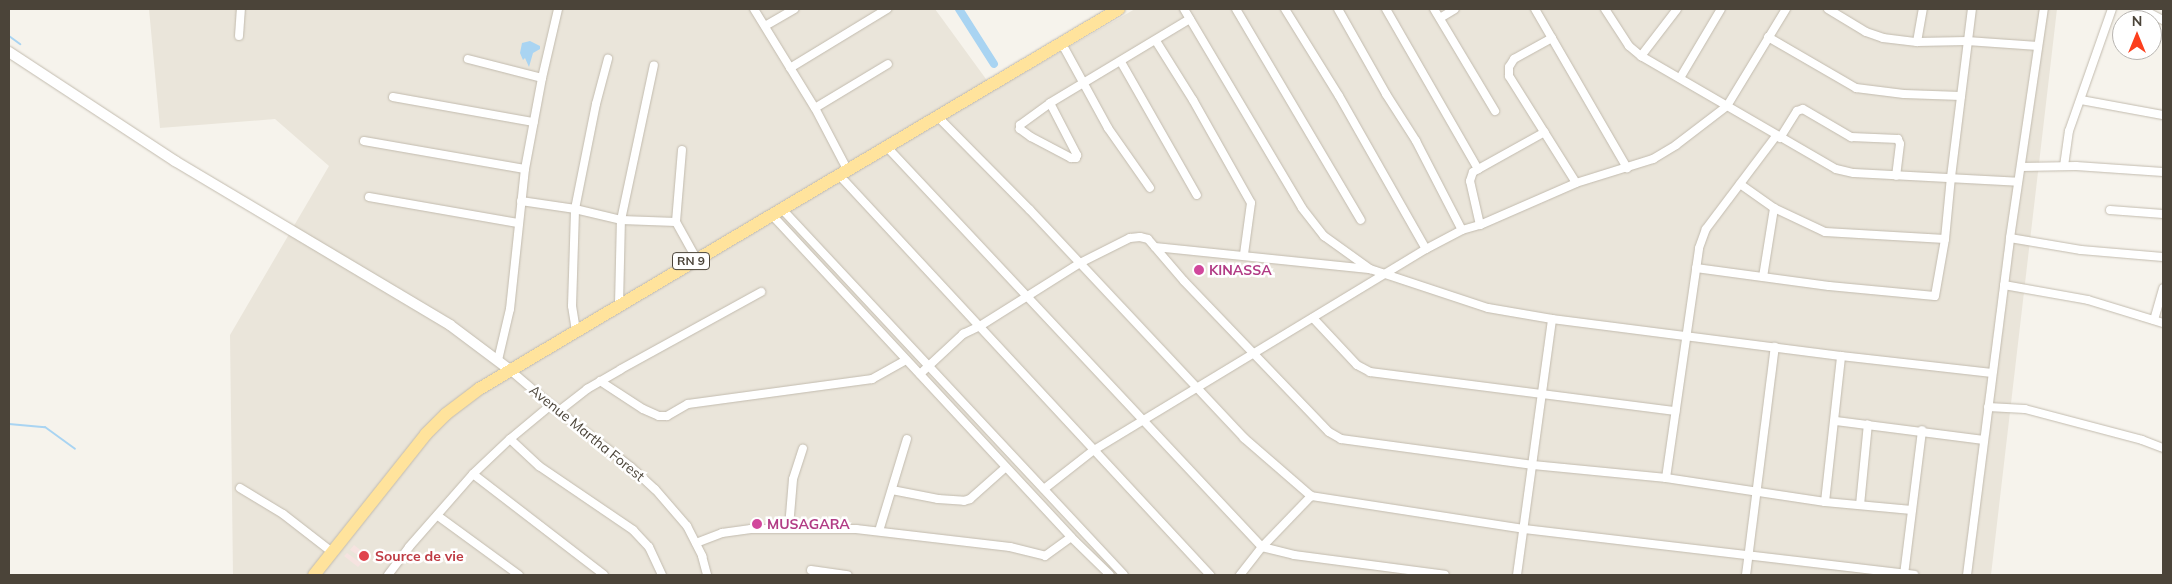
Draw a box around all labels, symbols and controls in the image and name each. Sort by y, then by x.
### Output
north arrow [2112,10,2162,60]
text: N [2132,12,2142,30]
road number: RN 9 [671,252,711,270]
place label: KINASSA [1209,262,1272,278]
marker: KINASSA [1193,264,1205,276]
street label: Avenue Martha Forest [526,381,648,485]
place label: MUSAGARA [767,516,850,532]
marker: MUSAGARA [751,518,763,530]
place label: Source de vie [375,548,464,564]
marker: Source de vie [357,549,371,563]

